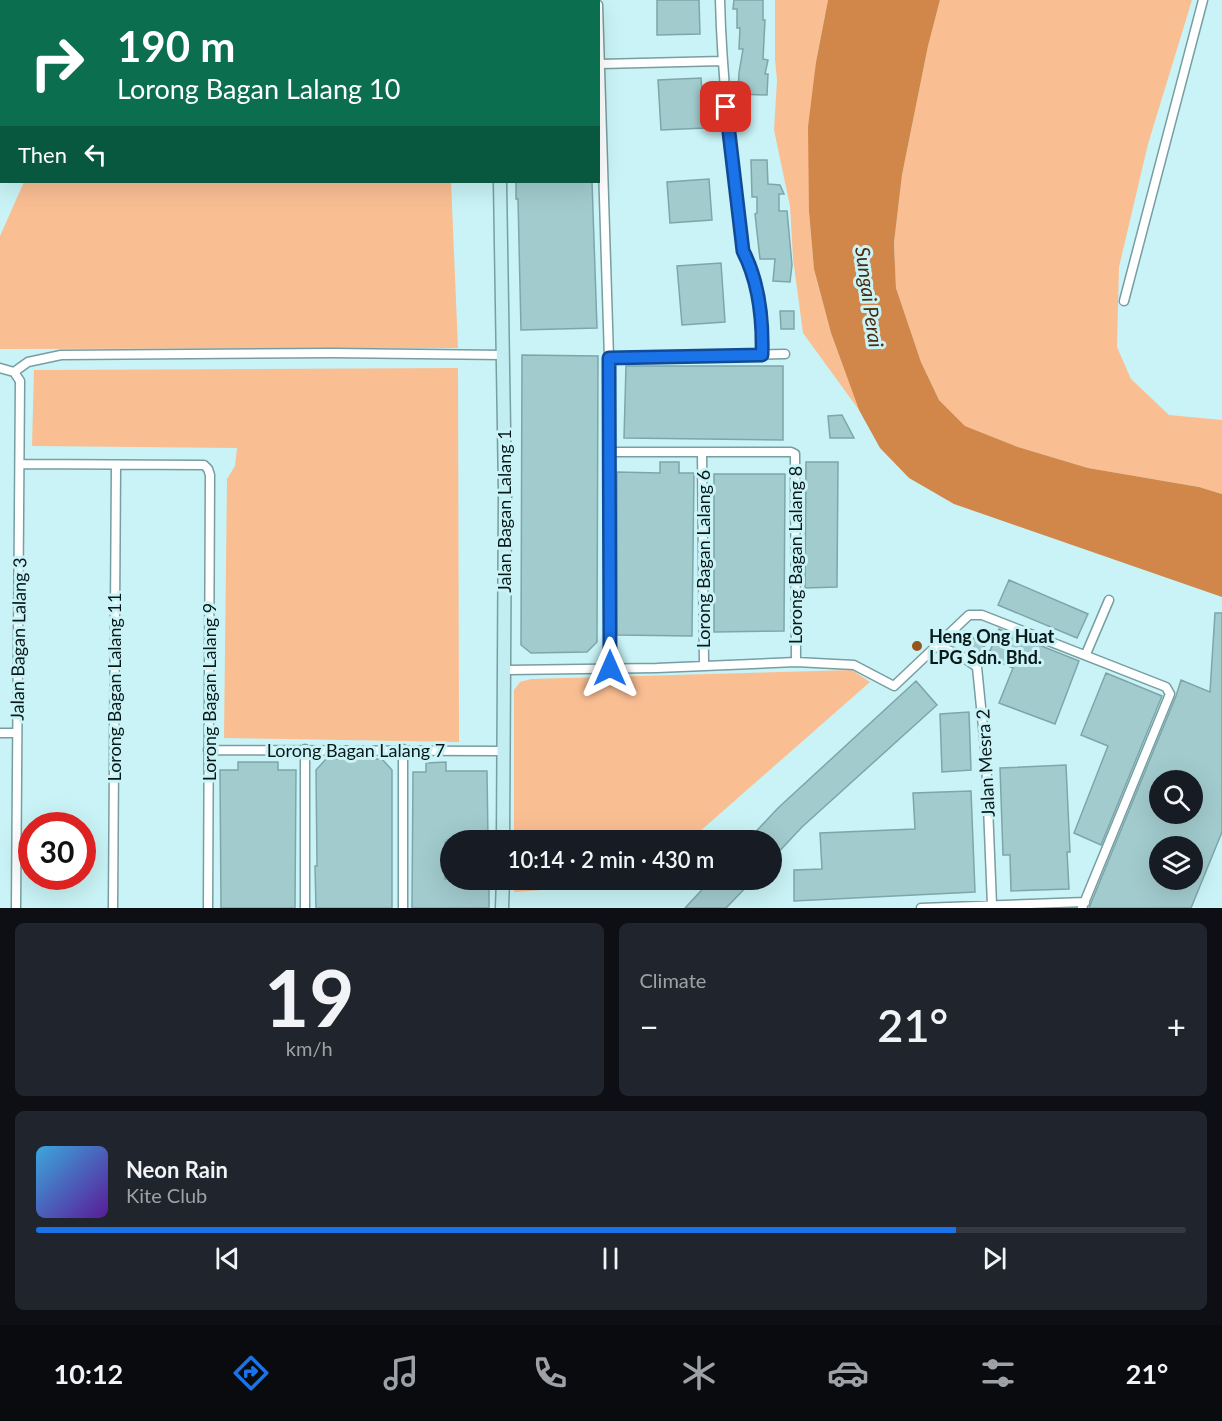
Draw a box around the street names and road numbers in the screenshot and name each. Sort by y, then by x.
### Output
street label: Jalan Bagan Lalang 1 [493,429,515,593]
street label: Lorong Bagan Lalang 8 [784,466,806,644]
street label: Lorong Bagan Lalang 6 [692,470,714,648]
street label: Jalan Bagan Lalang 3 [6,557,30,721]
street label: Lorong Bagan Lalang 11 [103,593,125,781]
street label: Lorong Bagan Lalang 9 [198,603,220,781]
street label: Jalan Mesra 2 [971,708,999,818]
street label: Lorong Bagan Lalang 7 [267,739,445,761]

